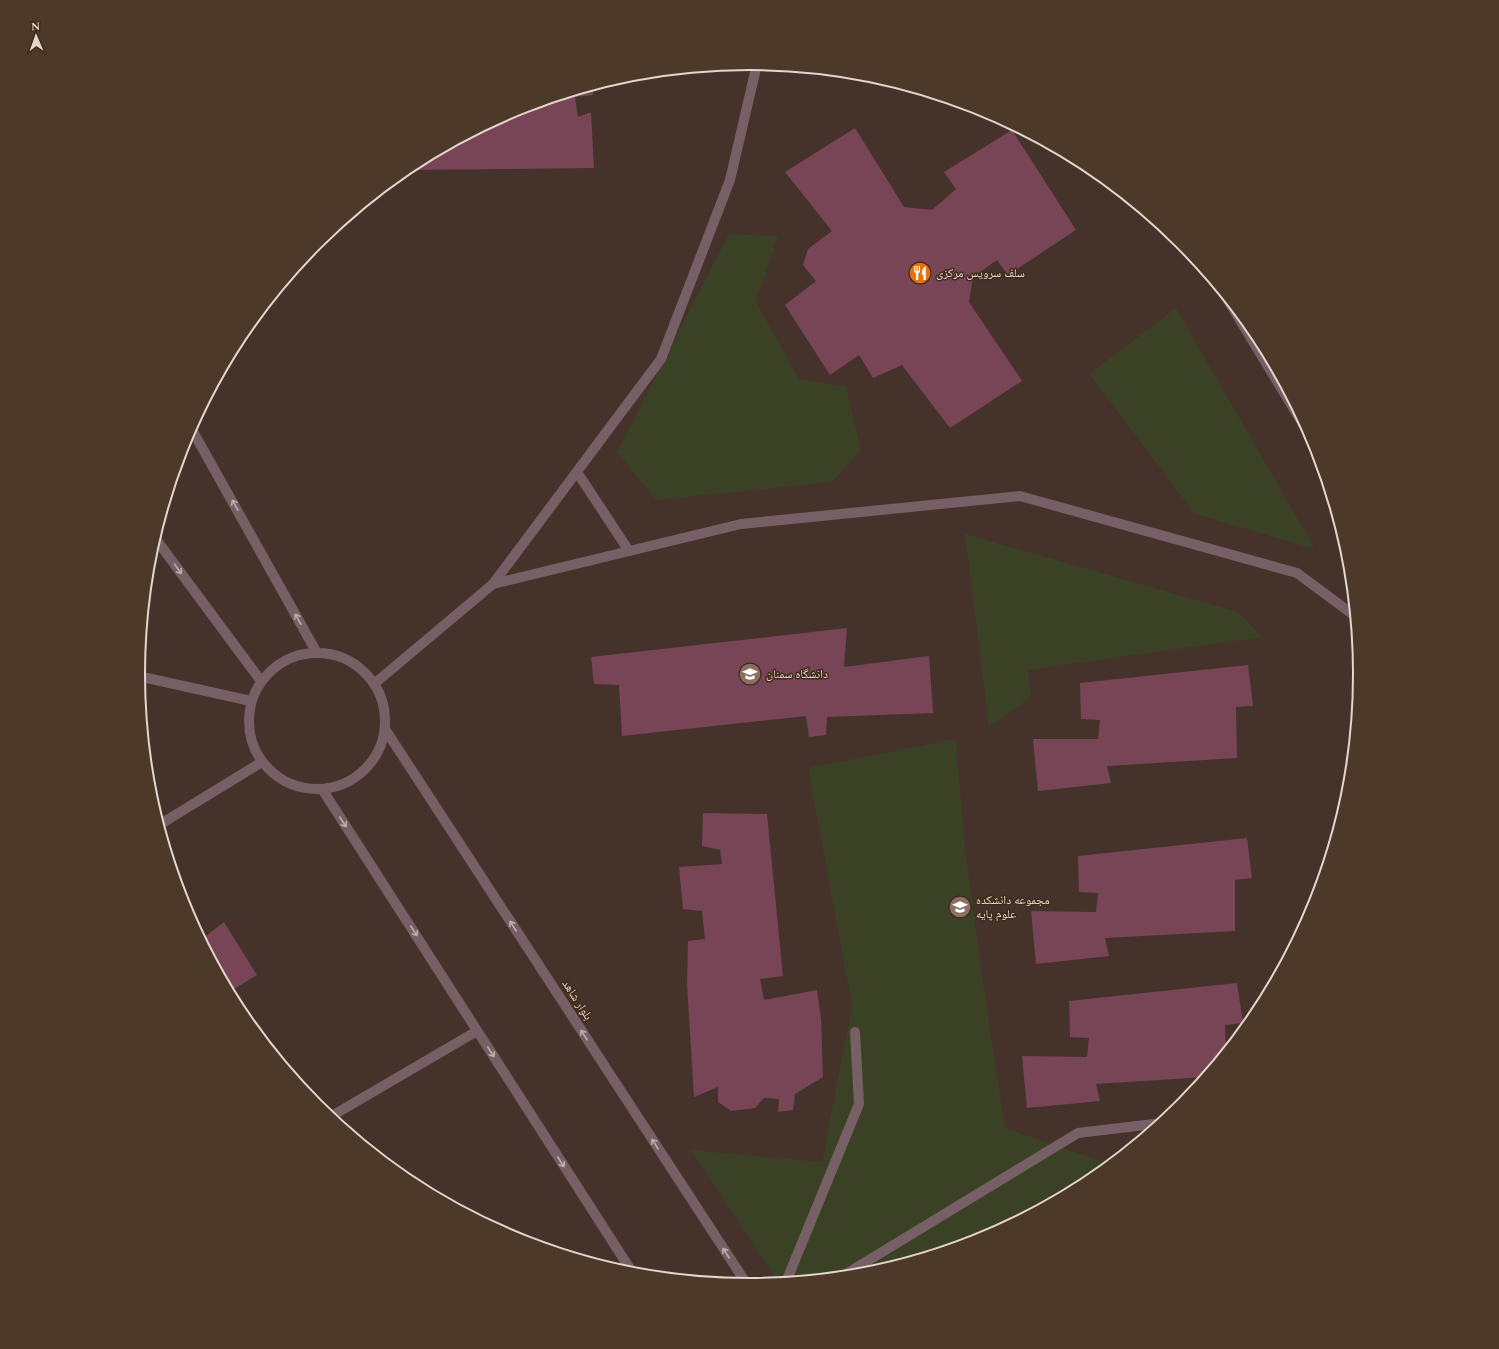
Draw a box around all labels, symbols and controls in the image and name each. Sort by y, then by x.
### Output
north arrow [16,16,56,56]
text: N [31,18,40,35]
restaurant icon: سلف سرویس مرکزی [907,260,933,286]
place label: سلف سرویس مرکزی [936,264,1025,283]
one-way arrow [230,499,238,511]
one-way arrow [174,564,182,575]
one-way arrow [293,613,301,625]
school or university icon: دانشگاه سمنان [737,661,763,687]
place label: دانشگاه سمنان [766,665,828,684]
one-way arrow [340,816,348,828]
place label: مجموعه دانشکده علوم پایه [976,891,1050,924]
school or university icon: مجموعه دانشکده علوم پایه [947,894,973,920]
one-way arrow [509,921,518,932]
one-way arrow [410,925,418,937]
street label: بلوار شاهد [557,976,597,1024]
one-way arrow [580,1029,588,1041]
one-way arrow [487,1047,495,1058]
one-way arrow [651,1138,659,1150]
one-way arrow [558,1156,566,1168]
one-way arrow [722,1247,730,1259]

